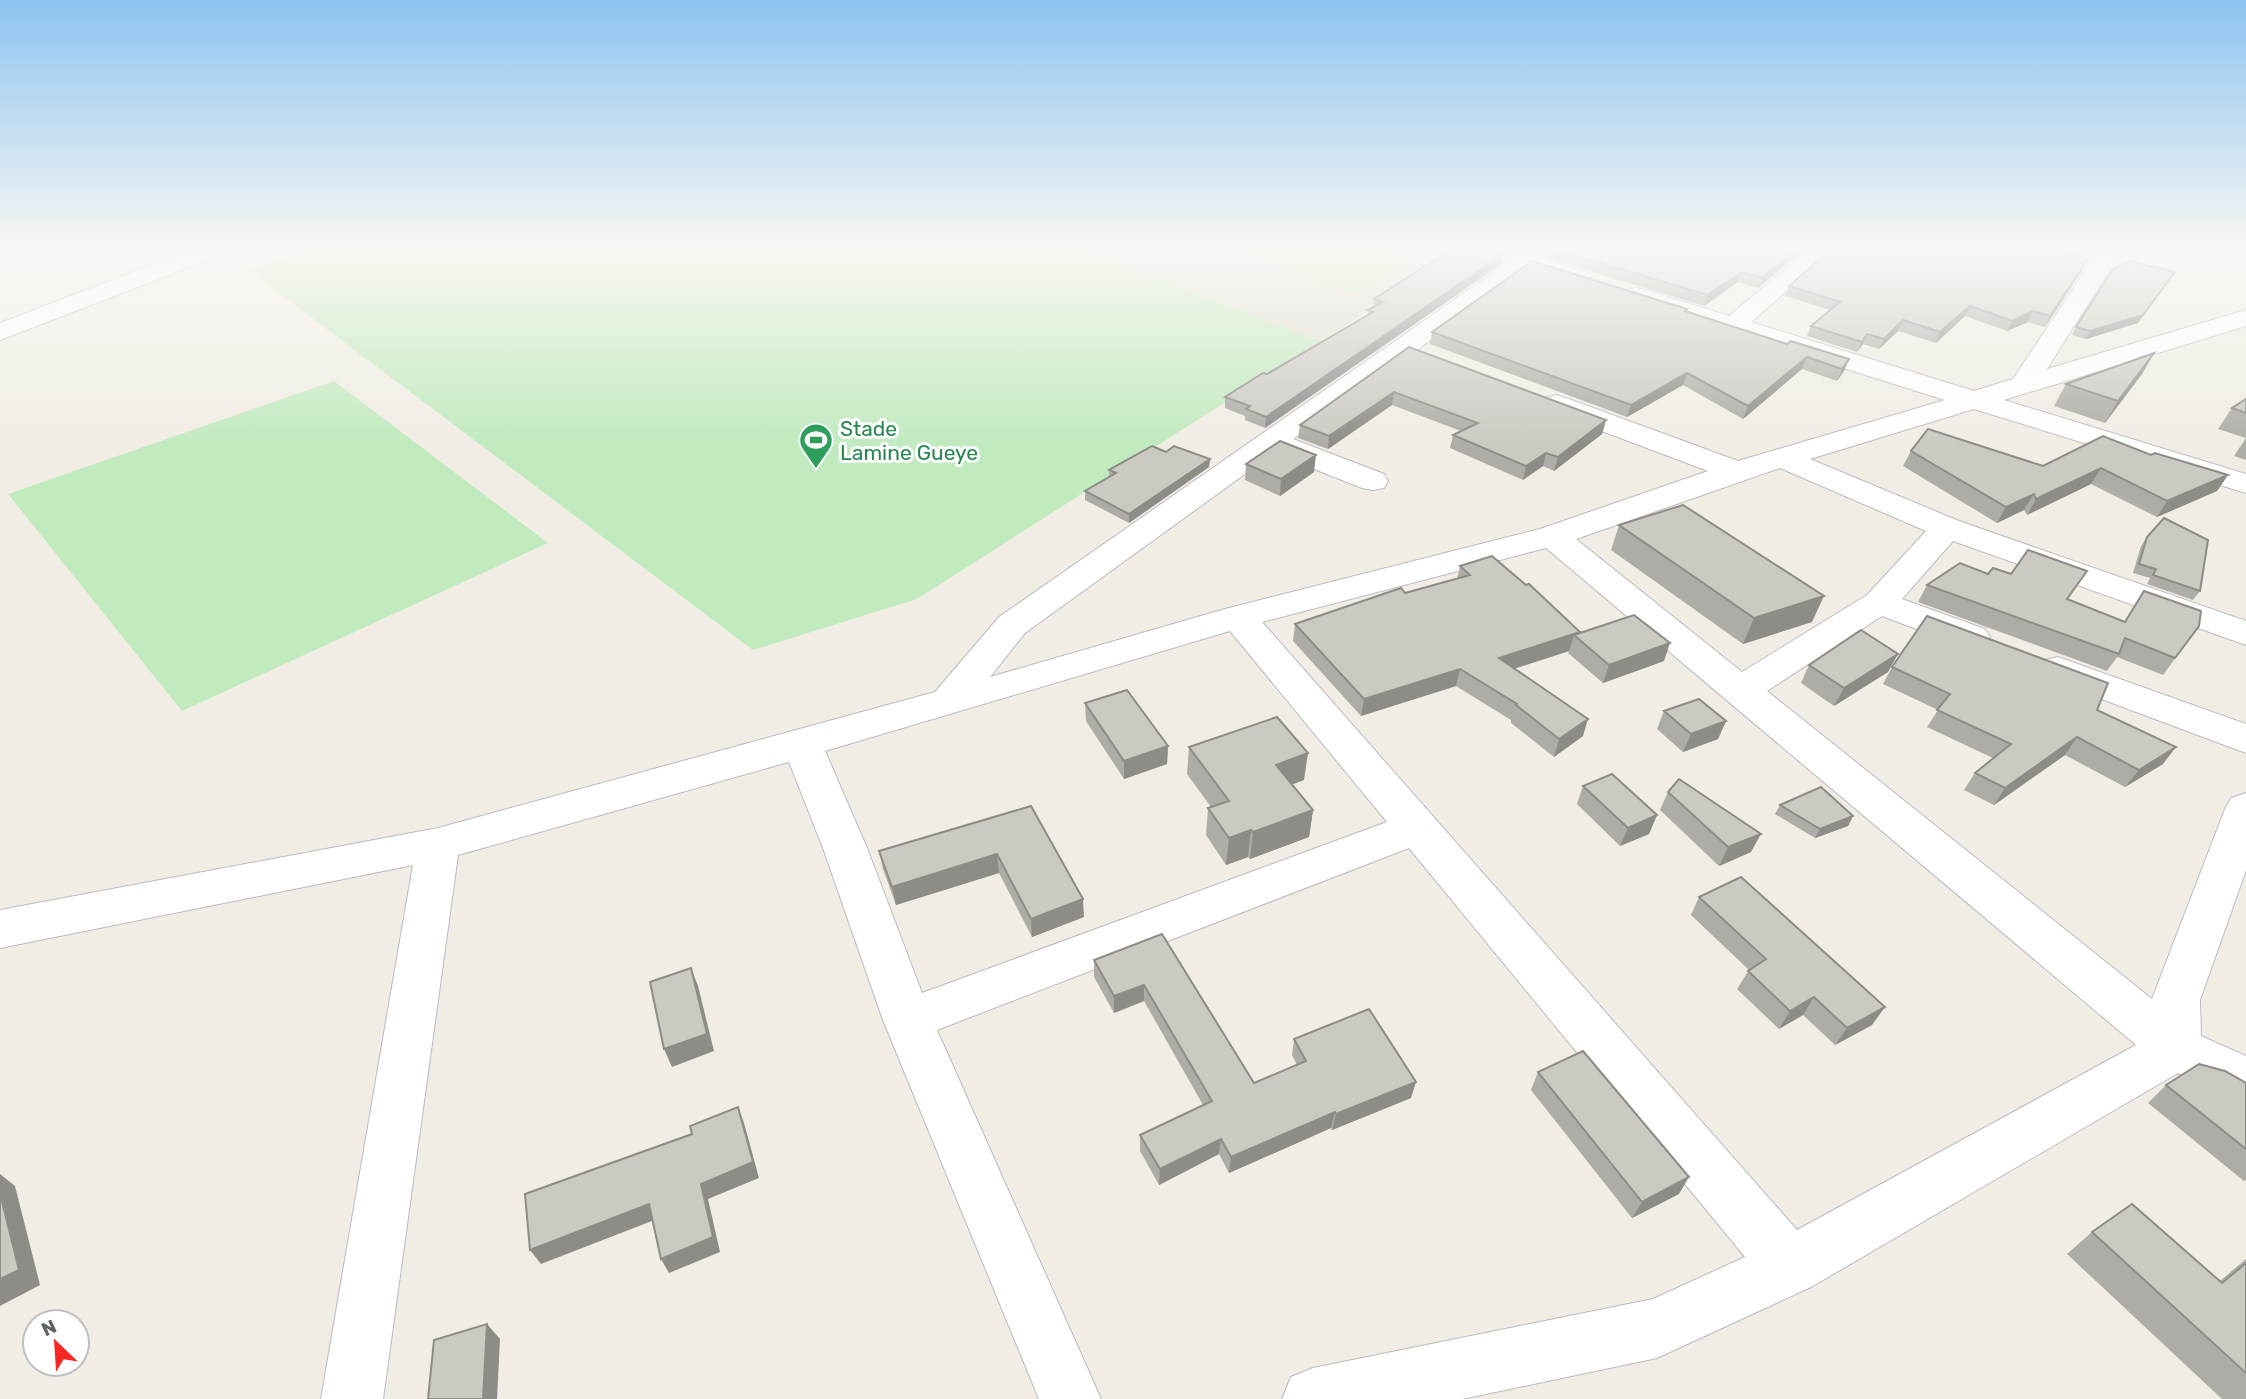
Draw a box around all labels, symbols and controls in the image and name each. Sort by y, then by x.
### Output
place label: Stade Lamine Gueye [840,416,978,465]
sports icon: Stade Lamine Gueye [797,421,835,470]
north arrow [21,1308,91,1378]
text: N [38,1315,60,1341]

